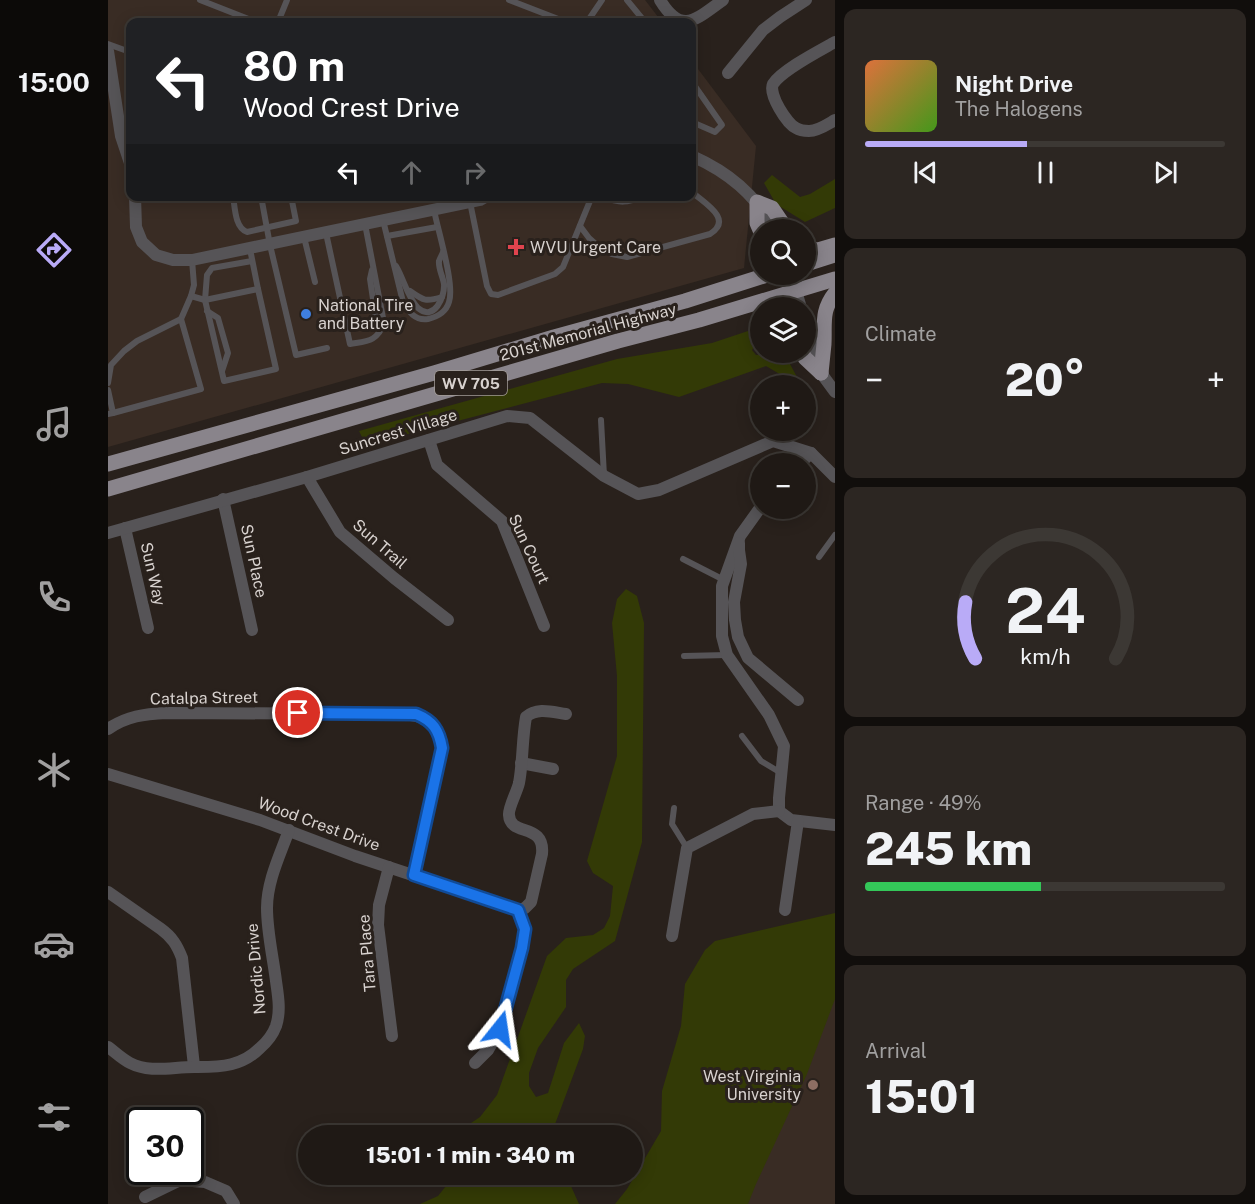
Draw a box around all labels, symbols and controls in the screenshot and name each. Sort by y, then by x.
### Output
text: 80 m [243,41,345,90]
icon: left [144,42,222,120]
text: 15:00 [18,66,90,98]
text: Night Drive [955,71,1073,97]
text: Wood Crest Drive [243,91,460,123]
text: The Halogens [955,97,1083,121]
icon: left [332,156,365,189]
icon: ahead [395,156,428,189]
icon: right [458,156,491,189]
icon: previous [909,156,942,189]
icon: pause [1029,156,1062,189]
icon: next [1149,156,1182,189]
map controls [750,219,816,519]
button: search [750,219,816,285]
icon: directions [33,229,75,271]
marker: WVU Urgent Care [507,238,525,256]
place label: WVU Urgent Care [530,238,661,257]
place label: National Tire and Battery [318,296,413,333]
button: layers [750,297,816,363]
street label: 201st Memorial Highway [498,299,679,365]
marker: National Tire and Battery [299,307,313,321]
text: Climate [865,322,937,346]
text: 20° [1005,353,1085,406]
text: − [865,361,883,399]
text: + [1207,361,1225,399]
road number: WV 705 [435,371,507,395]
button: + [750,375,816,441]
icon: music [33,403,75,445]
street label: Suncrest Village [337,405,459,459]
button: − [750,453,816,519]
street label: Sun Court [505,511,553,587]
street label: Sun Trail [349,515,411,573]
street label: Sun Place [237,522,271,600]
street label: Sun Way [136,540,170,608]
text: 24 [1005,574,1085,647]
icon: phone [33,576,75,618]
text: km/h [1020,644,1070,669]
pin [272,687,323,738]
street label: Catalpa Street [150,688,258,708]
icon: arrive [281,696,314,729]
icon: climate [33,749,75,791]
text: Range · 49% [865,791,982,815]
street label: Wood Crest Drive [255,793,383,855]
text: 245 km [865,822,1032,875]
street label: Tara Place [354,914,380,992]
icon: car [33,923,75,965]
street label: Nordic Drive [243,923,269,1015]
position arrow [468,997,532,1061]
text: Arrival [865,1039,927,1063]
place label: West Virginia University [703,1067,801,1104]
text: 15:01 [865,1070,978,1123]
marker: West Virginia University [806,1078,820,1092]
icon: filters [33,1096,75,1138]
speed limit sign: 30 [126,1107,204,1185]
text: 15:01 · 1 min · 340 m [366,1142,575,1168]

